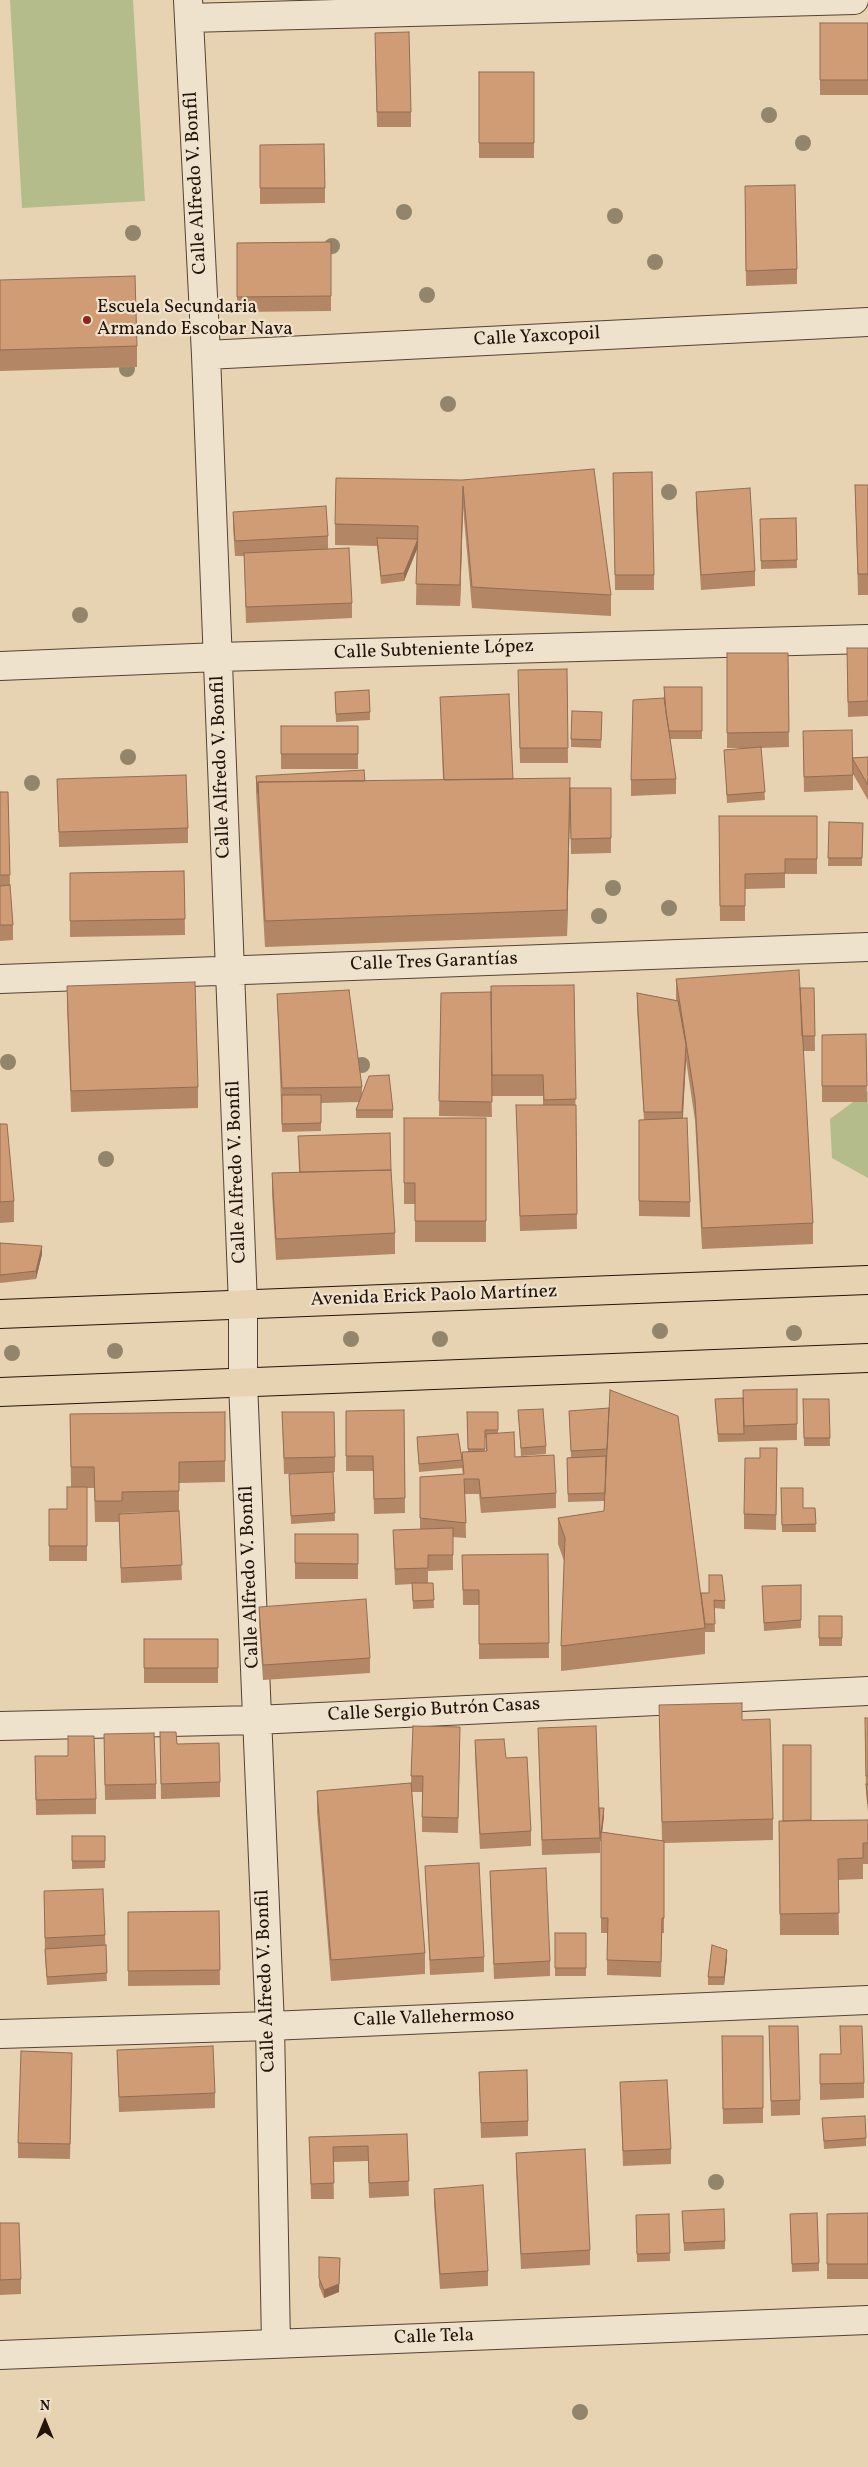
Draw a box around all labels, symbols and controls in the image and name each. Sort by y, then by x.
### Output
street label: Calle Alfredo V. Bonfil [181,91,213,275]
place label: Escuela Secundaria Armando Escobar Nava [97,298,293,342]
marker: Escuela Secundaria Armando Escobar Nava [81,314,93,326]
street label: Calle Yaxcopoil [473,323,601,353]
street label: Calle Subteniente López [334,636,534,666]
street label: Calle Alfredo V. Bonfil [207,675,237,859]
street label: Calle Tres Garantías [350,949,518,977]
street label: Calle Alfredo V. Bonfil [223,1080,253,1264]
street label: Avenida Erick Paolo Martínez [310,1281,558,1313]
street label: Calle Alfredo V. Bonfil [236,1485,266,1669]
street label: Calle Sergio Butrón Casas [327,1694,541,1728]
street label: Calle Alfredo V. Bonfil [252,1889,282,2073]
street label: Calle Vallehermoso [353,2005,515,2033]
street label: Calle Tela [394,2325,474,2351]
north arrow [20,2397,70,2447]
text: N [40,2397,50,2416]

